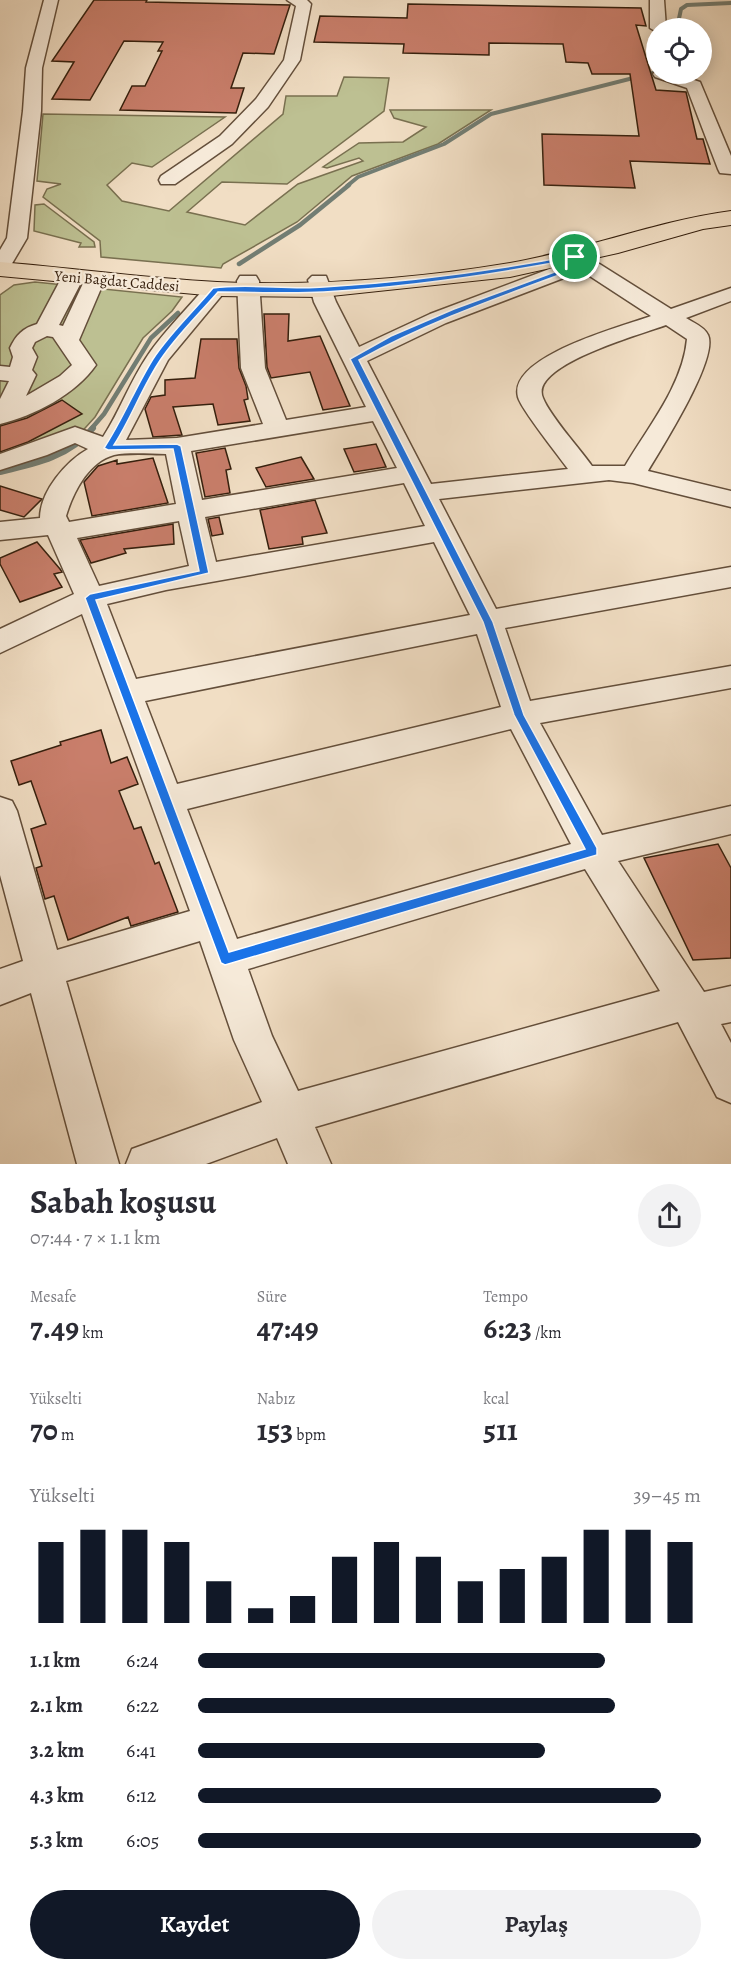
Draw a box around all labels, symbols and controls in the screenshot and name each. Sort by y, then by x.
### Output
map controls [646,18,712,84]
button: locate [646,18,712,84]
pin [549,231,600,282]
icon: arrive [558,240,591,273]
street label: Yeni Bağdat Caddesi [53,265,180,296]
text: Sabah koşusu [30,1179,216,1224]
button: share [638,1184,701,1247]
text: 07:44 · 7 × 1.1 km [30,1224,161,1251]
text: Mesafe [30,1286,76,1308]
text: Süre [257,1286,287,1308]
text: Tempo [483,1286,528,1308]
text: 7.49 [30,1308,79,1348]
text: 47:49 [257,1308,319,1348]
text: 6:23 [483,1308,532,1348]
text: km [79,1322,104,1344]
text: /km [532,1322,562,1344]
text: Yükselti [30,1388,82,1410]
text: Nabız [257,1388,295,1410]
text: kcal [483,1388,509,1410]
text: 70 [30,1410,58,1450]
text: 153 [257,1410,293,1450]
text: 511 [483,1410,518,1450]
text: m [58,1424,74,1446]
text: bpm [293,1424,326,1446]
text: Yükselti [30,1482,95,1509]
text: 39–45 m [633,1482,701,1509]
text: 1.1 km [30,1647,80,1674]
text: 6:24 [126,1647,159,1674]
text: 2.1 km [30,1692,83,1719]
text: 6:22 [126,1692,159,1719]
text: 3.2 km [30,1737,84,1764]
text: 6:41 [126,1737,156,1764]
text: 4.3 km [30,1782,84,1809]
text: 6:12 [126,1782,156,1809]
text: 5.3 km [30,1827,83,1854]
text: 6:05 [126,1827,159,1854]
button: Kaydet [30,1890,360,1959]
button: Paylaş [372,1890,701,1959]

